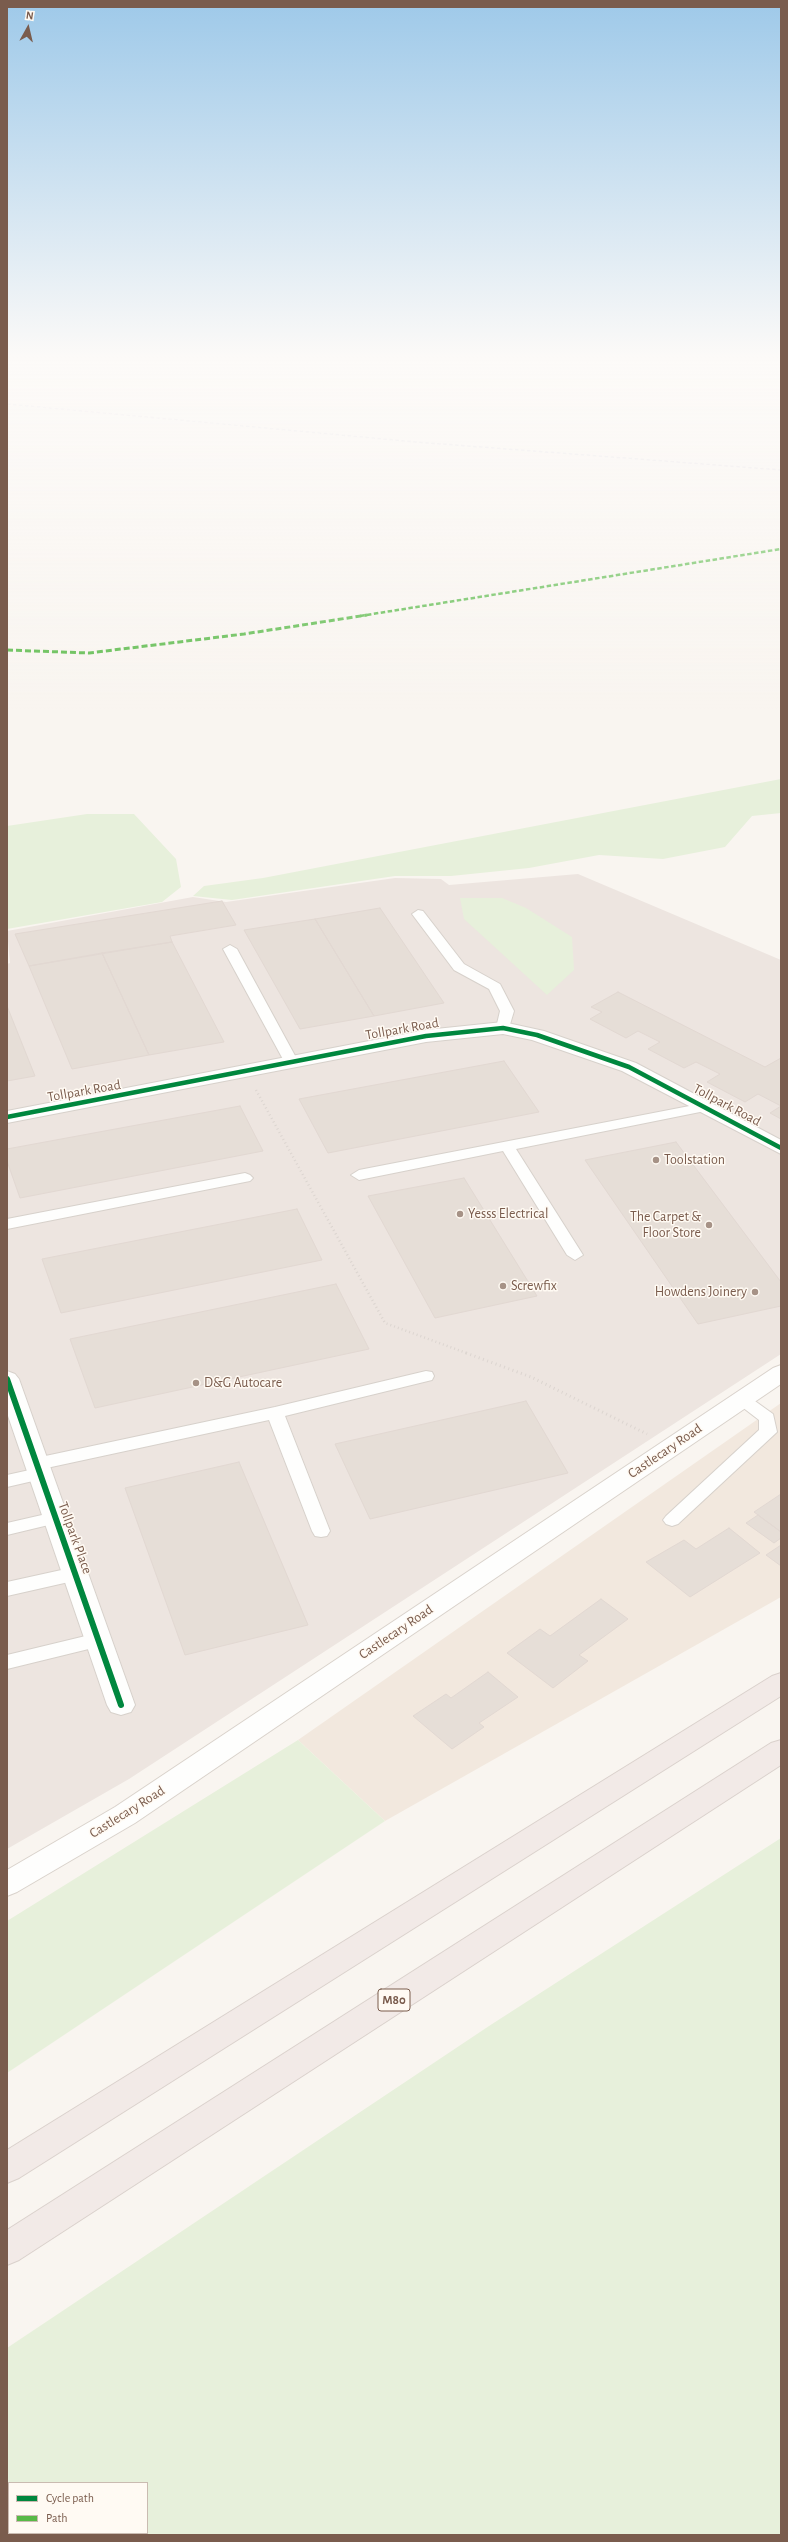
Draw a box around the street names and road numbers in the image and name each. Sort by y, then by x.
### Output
street label: Tollpark Road [364,1014,440,1044]
street label: Tollpark Road [46,1076,122,1106]
street label: Tollpark Road [690,1080,764,1130]
street label: Castlecary Road [625,1420,705,1482]
street label: Tollpark Place [54,1500,96,1576]
street label: Castlecary Road [356,1601,436,1663]
street label: Castlecary Road [86,1782,168,1842]
road number: M80 [378,1989,410,2011]

